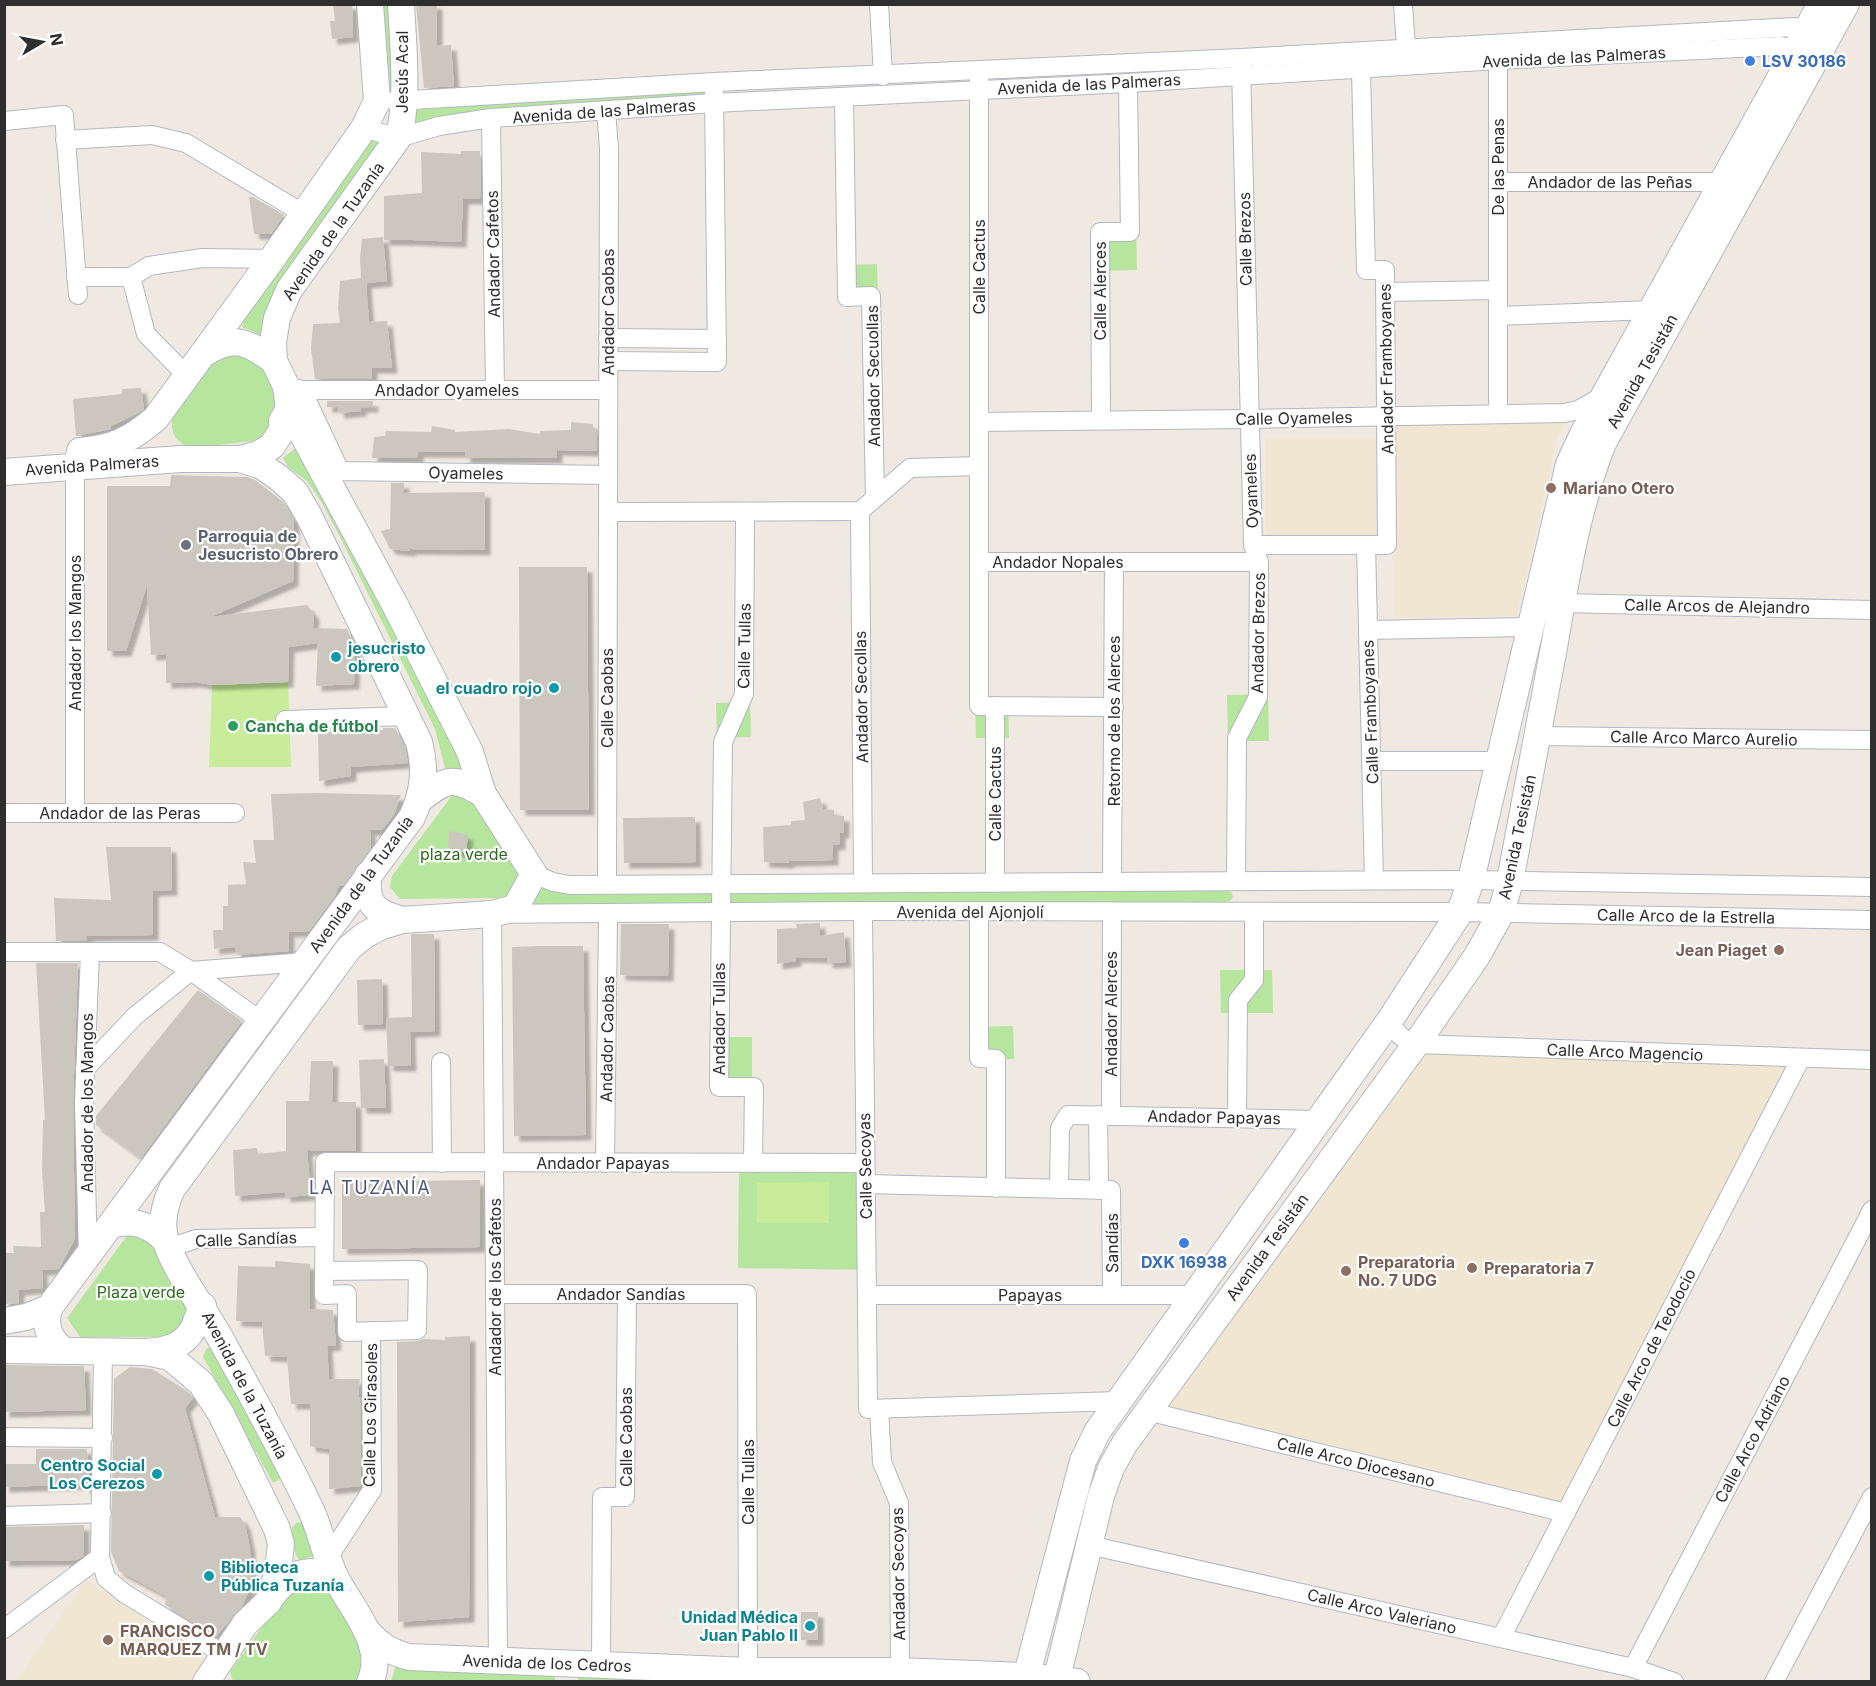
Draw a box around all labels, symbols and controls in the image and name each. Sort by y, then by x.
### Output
north arrow [12,12,72,72]
street label: Jesús Acal [392,31,412,113]
text: N [46,32,68,47]
street label: Avenida de las Palmeras [1482,42,1666,72]
place label: LSV 30186 [1762,51,1846,71]
marker: LSV 30186 [1743,54,1757,68]
street label: Avenida de las Palmeras [997,69,1181,99]
street label: Avenida de las Palmeras [512,95,696,127]
street label: De las Penas [1488,118,1508,216]
street label: Avenida de la Tuzanía [278,158,388,304]
street label: Andador de las Peñas [1528,172,1692,192]
street label: Andador Cafetos [482,190,504,318]
street label: Calle Brezos [1234,192,1256,286]
street label: Calle Cactus [969,219,989,315]
street label: Calle Alerces [1090,241,1110,341]
street label: Andador Caobas [598,249,618,375]
street label: Andador Framboyanes [1375,283,1397,455]
street label: Andador Secuollas [862,305,884,447]
street label: Avenida Tesistán [1602,310,1682,432]
street label: Andador Oyameles [375,380,519,400]
street label: Calle Oyameles [1235,407,1353,429]
street label: Avenida Palmeras [24,450,160,480]
street label: Oyameles [1240,453,1262,529]
street label: Oyameles [428,462,504,484]
place label: Mariano Otero [1563,478,1675,498]
marker: Mariano Otero [1544,481,1558,495]
place label: Parroquia de Jesucristo Obrero [198,526,339,564]
marker: Parroquia de Jesucristo Obrero [179,538,193,552]
street label: Andador Nopales [992,552,1124,572]
street label: Andador los Mangos [65,555,85,711]
street label: Andador Brezos [1247,572,1269,694]
street label: Calle Arcos de Alejandro [1624,594,1810,618]
street label: Calle Tullas [733,603,755,689]
street label: Andador Secollas [850,630,872,764]
street label: Retorno de los Alerces [1104,636,1124,806]
place label: jesucristo obrero [347,638,426,676]
street label: Calle Framboyanes [1357,639,1383,785]
street label: Calle Caobas [597,648,617,748]
marker: jesucristo obrero [329,650,343,664]
place label: el cuadro rojo [436,678,542,698]
marker: el cuadro rojo [547,681,561,695]
place label: Cancha de fútbol [245,716,378,736]
marker: Cancha de fútbol [226,719,240,733]
street label: Calle Arco Marco Aurelio [1610,726,1798,750]
street label: Calle Cactus [985,746,1005,842]
street label: Avenida Tesistán [1494,773,1540,901]
street label: Andador de las Peras [39,803,201,823]
street label: Avenida de la Tuzanía [305,812,417,956]
park label: plaza verde [420,844,508,864]
street label: Avenida del Ajonjolí [896,902,1044,922]
street label: Calle Arco de la Estrella [1597,904,1775,928]
place label: Jean Piaget [1675,940,1767,960]
marker: Jean Piaget [1772,943,1786,957]
street label: Andador Alerces [1101,951,1121,1077]
street label: Andador Tullas [709,963,729,1075]
street label: Andador Caobas [596,975,618,1103]
street label: Andador de los Mangos [77,1013,97,1193]
street label: Calle Arco Magencio [1546,1039,1704,1065]
street label: Andador Papayas [1147,1106,1281,1128]
street label: Calle Secoyas [854,1113,876,1219]
street label: Andador Papayas [536,1153,670,1173]
district label: LA TUZANÍA [309,1176,431,1198]
street label: Avenida Tesistán [1221,1190,1313,1304]
street label: Andador de los Cafetos [485,1198,505,1376]
street label: Sandías [1102,1213,1122,1273]
street label: Calle Sandías [195,1227,297,1251]
marker: DXK 16938 [1177,1236,1191,1250]
place label: DXK 16938 [1141,1252,1227,1272]
place label: Preparatoria No. 7 UDG [1358,1252,1455,1290]
place label: Preparatoria 7 [1484,1258,1594,1278]
marker: Preparatoria 7 [1465,1261,1479,1275]
marker: Preparatoria No. 7 UDG [1339,1264,1353,1278]
street label: Calle Arco de Teodocio [1602,1265,1700,1431]
park label: Plaza verde [97,1282,185,1302]
street label: Andador Sandías [557,1284,686,1304]
street label: Papayas [998,1285,1062,1305]
street label: Avenida de la Tuzanía [198,1308,292,1462]
street label: Calle Los Girasoles [359,1343,381,1487]
street label: Calle Arco Adriano [1710,1372,1794,1506]
street label: Calle Caobas [616,1387,636,1487]
street label: Calle Arco Diocesano [1275,1433,1437,1491]
street label: Calle Tullas [738,1439,758,1525]
place label: Centro Social Los Cerezos [40,1455,145,1493]
marker: Centro Social Los Cerezos [150,1467,164,1481]
street label: Andador Secoyas [887,1507,909,1641]
place label: Biblioteca Pública Tuzanía [221,1557,344,1595]
marker: Biblioteca Pública Tuzanía [202,1569,216,1583]
street label: Calle Arco Valeriano [1305,1584,1459,1638]
place label: Unidad Médica Juan Pablo II [681,1607,798,1645]
marker: Unidad Médica Juan Pablo II [803,1619,817,1633]
place label: FRANCISCO MARQUEZ TM / TV [120,1621,268,1659]
marker: FRANCISCO MARQUEZ TM / TV [101,1633,115,1647]
street label: Avenida de los Cedros [462,1650,632,1676]

